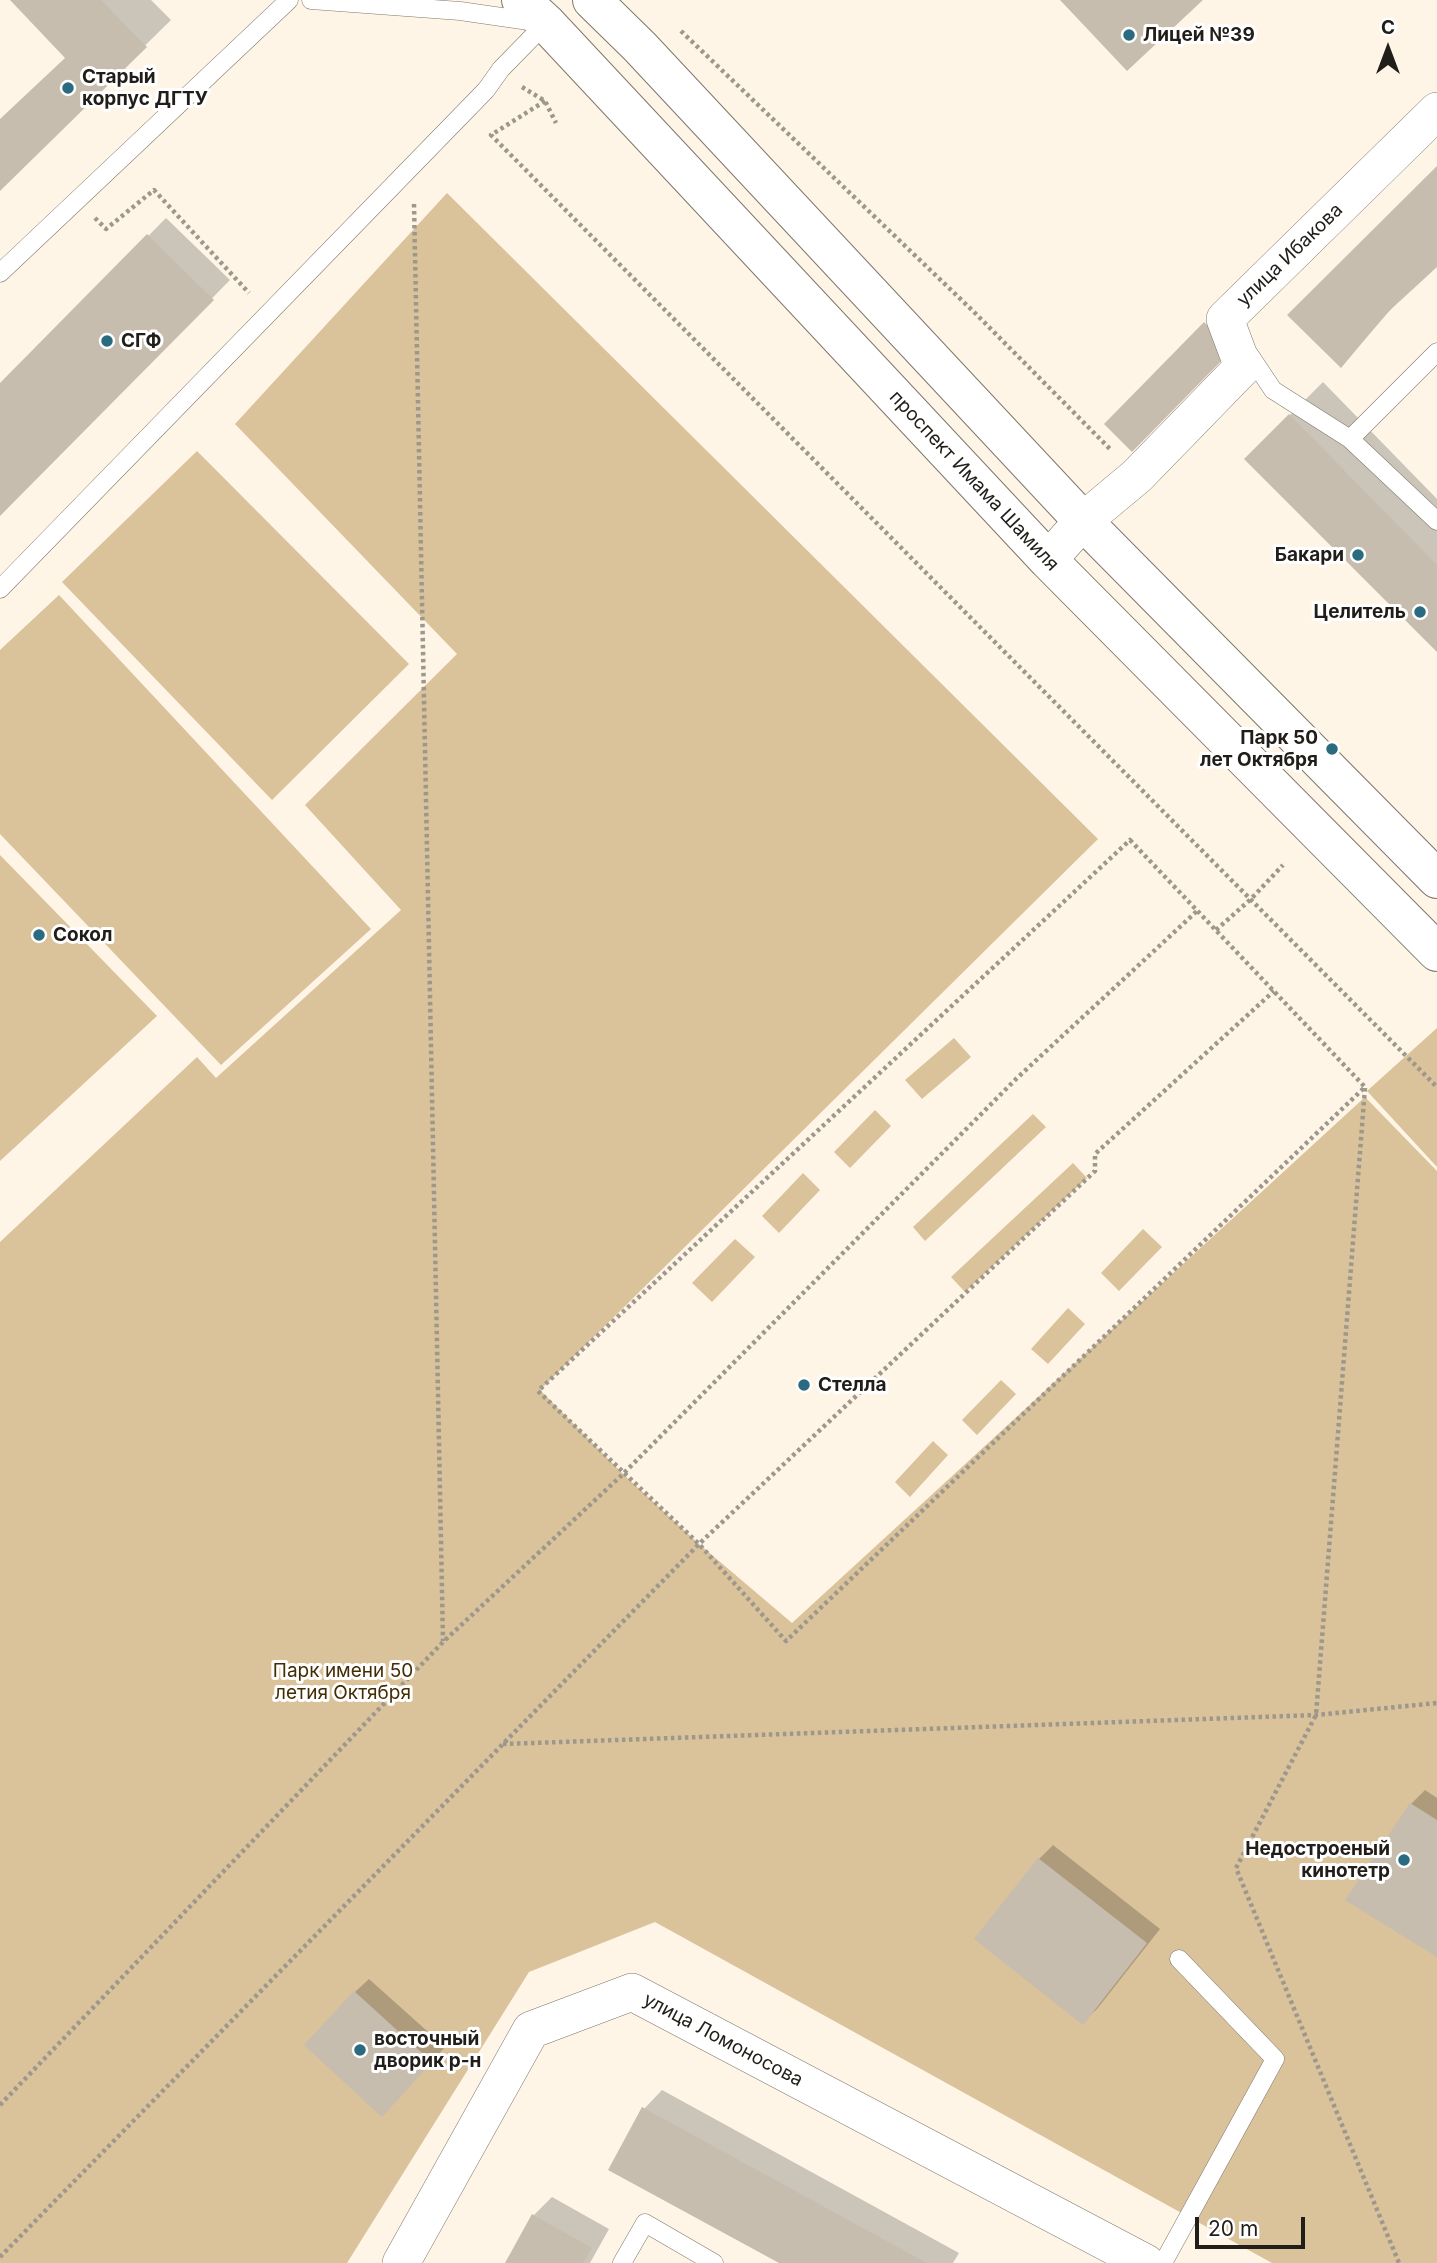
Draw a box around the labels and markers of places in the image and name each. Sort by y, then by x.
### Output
place label: Лицей №39 [1143,24,1255,46]
marker: Лицей №39 [1121,27,1137,43]
place label: Старый корпус ДГТУ [82,66,208,110]
marker: Старый корпус ДГТУ [60,80,76,96]
place label: СГФ [121,330,161,352]
marker: СГФ [99,333,115,349]
place label: Бакари [1275,544,1344,566]
marker: Бакари [1350,547,1366,563]
place label: Целитель [1314,601,1406,623]
marker: Целитель [1412,604,1428,620]
place label: Парк 50 лет Октября [1200,727,1318,771]
marker: Парк 50 лет Октября [1324,741,1340,757]
place label: Сокол [53,924,112,946]
marker: Сокол [31,927,47,943]
place label: Стелла [818,1374,887,1396]
marker: Стелла [796,1377,812,1393]
place label: Недостроеный кинотетр [1245,1838,1390,1882]
marker: Недостроеный кинотетр [1396,1852,1412,1868]
place label: восточный дворик р-н [374,2028,481,2072]
marker: восточный дворик р-н [352,2042,368,2058]

